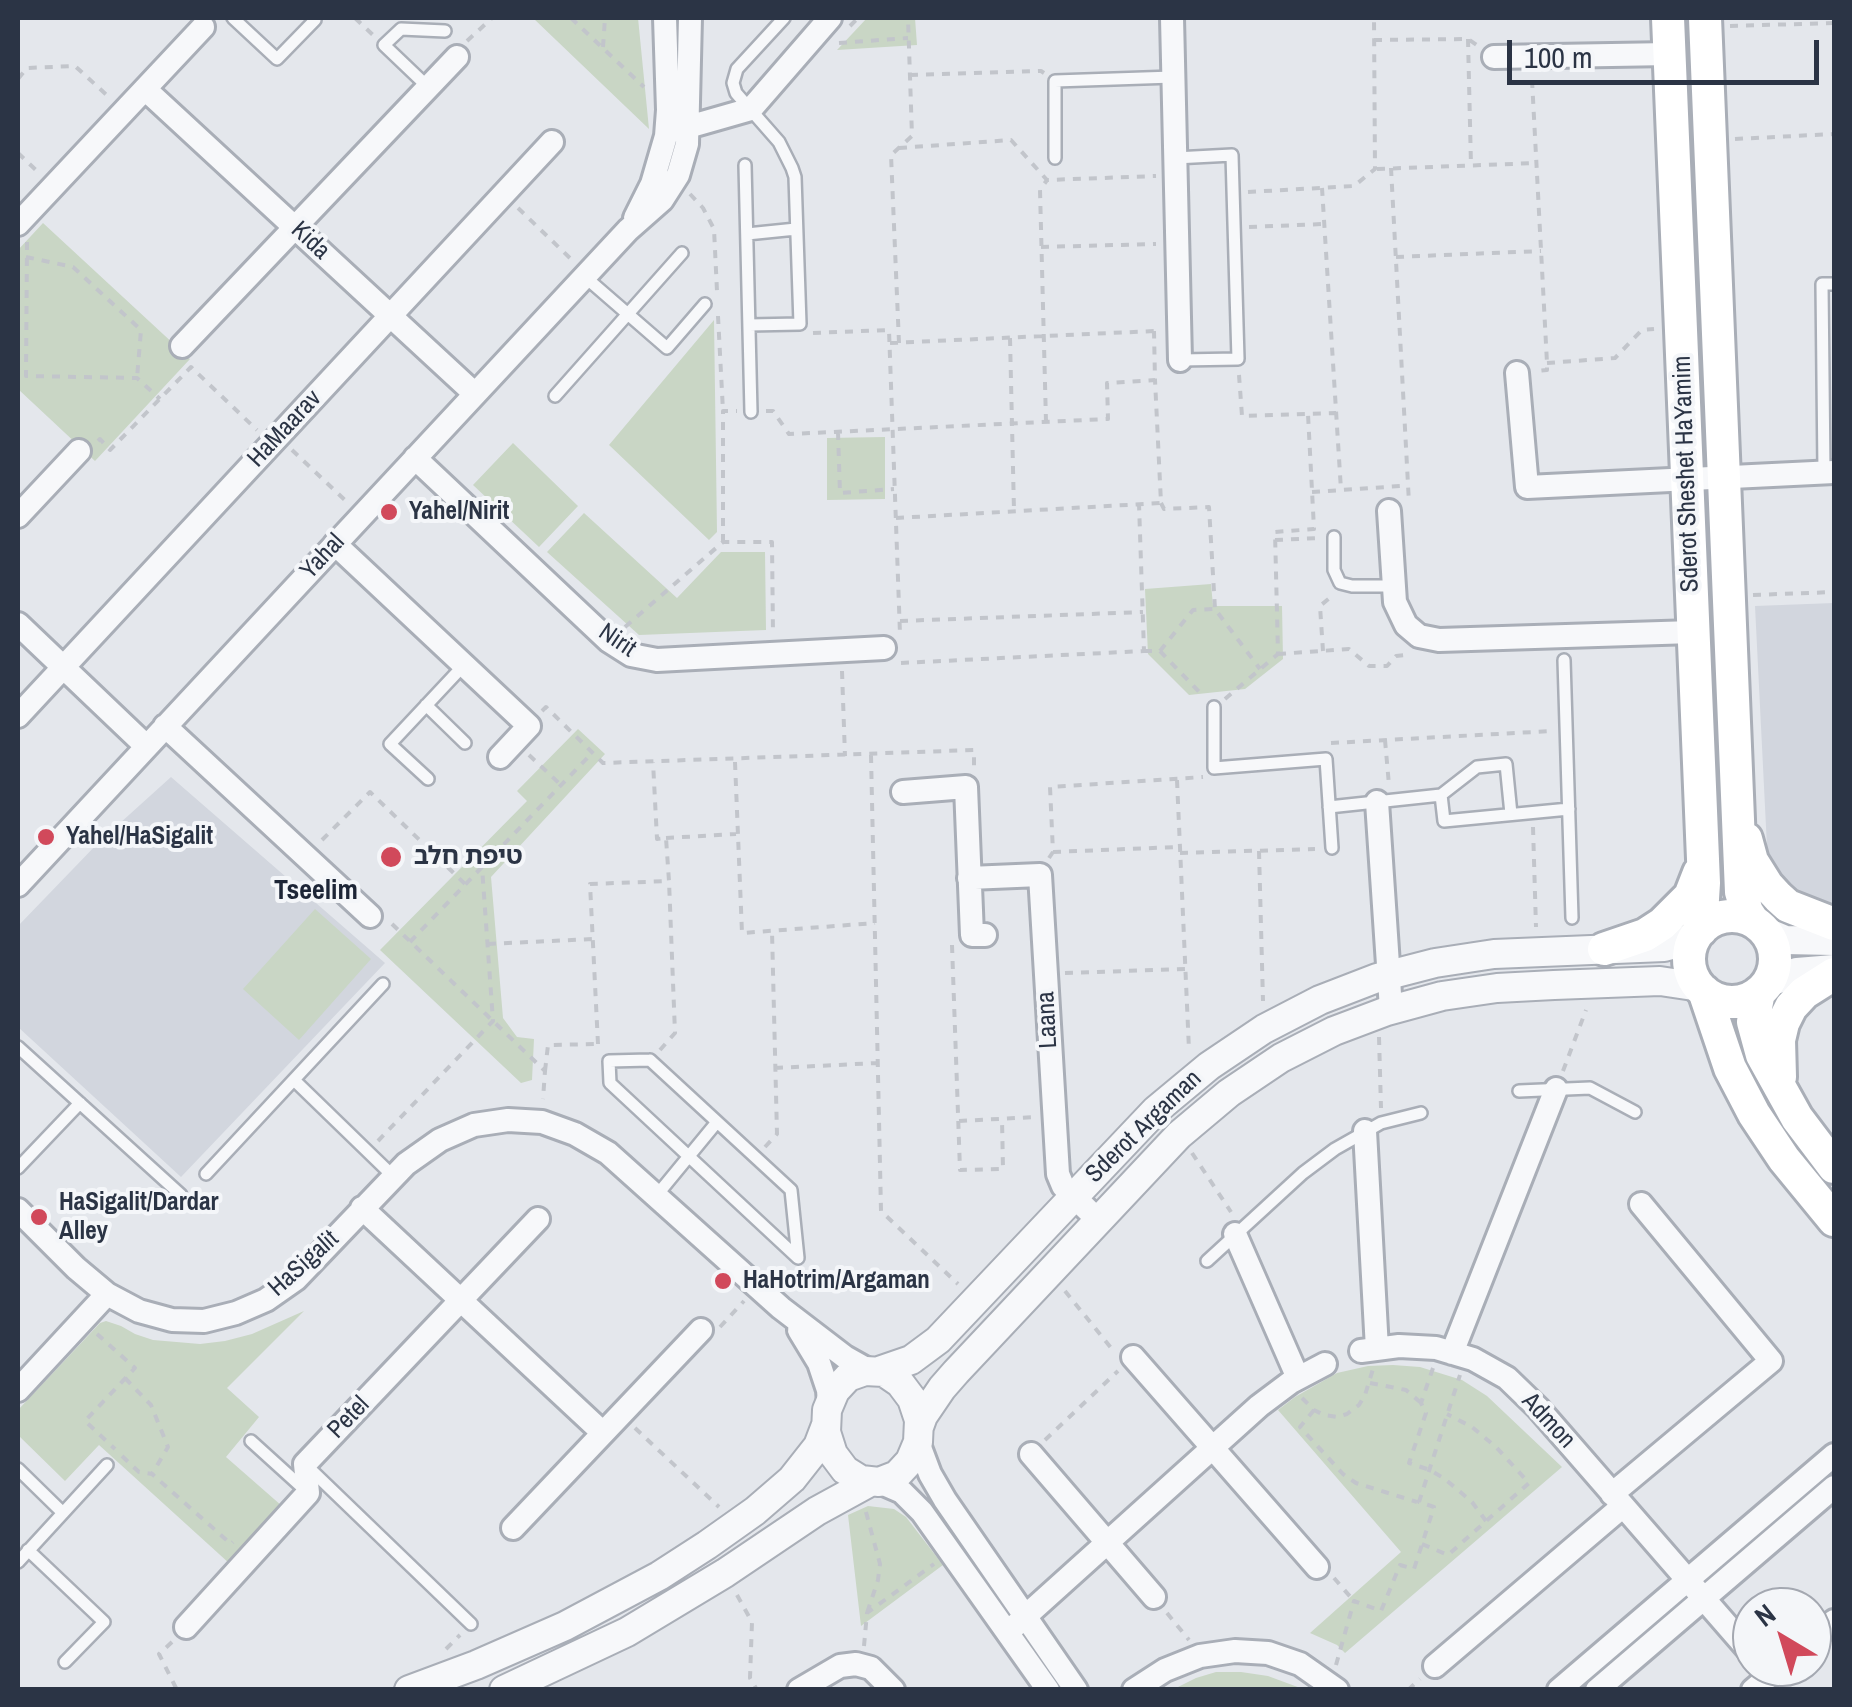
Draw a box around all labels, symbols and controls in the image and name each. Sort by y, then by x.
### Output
scale bar [1512,20,1824,82]
text: 100 m [1524,37,1592,77]
street label: Kida [284,216,336,266]
street label: Sderot Sheshet HaYamim [1668,355,1706,593]
street label: HaMaarav [242,384,328,474]
place label: Yahel/Nirit [409,497,509,527]
marker: Yahel/Nirit [378,501,400,523]
street label: Yahal [295,528,351,586]
street label: Nirit [593,618,641,664]
place label: Yahel/HaSigalit [66,822,213,852]
marker: Yahel/HaSigalit [35,826,57,848]
place label: טיפת חלב [414,842,523,872]
marker: טיפת חלב [378,844,404,870]
district label: Tseelim [274,874,358,908]
street label: Laana [1032,991,1064,1049]
street label: Sderot Argaman [1080,1064,1208,1190]
place label: HaSigalit/Dardar Alley [59,1188,218,1247]
marker: HaSigalit/Dardar Alley [28,1206,50,1228]
street label: HaSigalit [263,1225,345,1303]
place label: HaHotrim/Argaman [743,1266,930,1296]
marker: HaHotrim/Argaman [712,1270,734,1292]
street label: Admon [1515,1387,1581,1455]
street label: Petel [322,1391,376,1445]
north arrow [1732,1587,1832,1687]
text: N [1747,1595,1783,1635]

